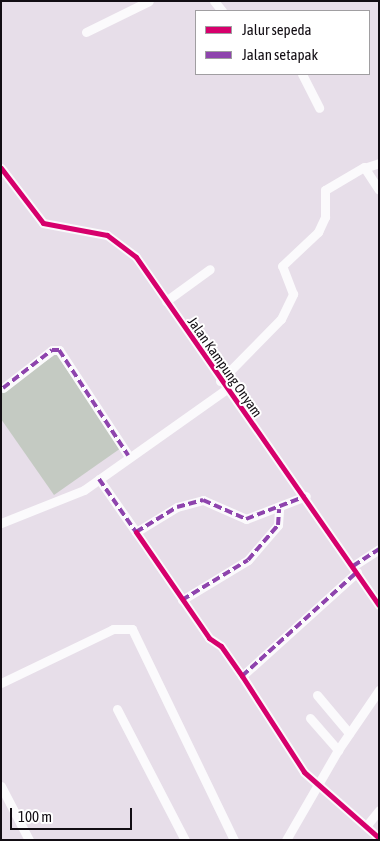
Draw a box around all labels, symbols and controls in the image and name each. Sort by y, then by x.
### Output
legend [195,10,370,75]
text: Jalur sepeda [242,21,312,38]
text: Jalan setapak [242,46,318,63]
street label: Jalan Kampung Onyam [184,314,266,420]
scale bar [12,798,135,830]
text: 100 m [18,808,52,825]

